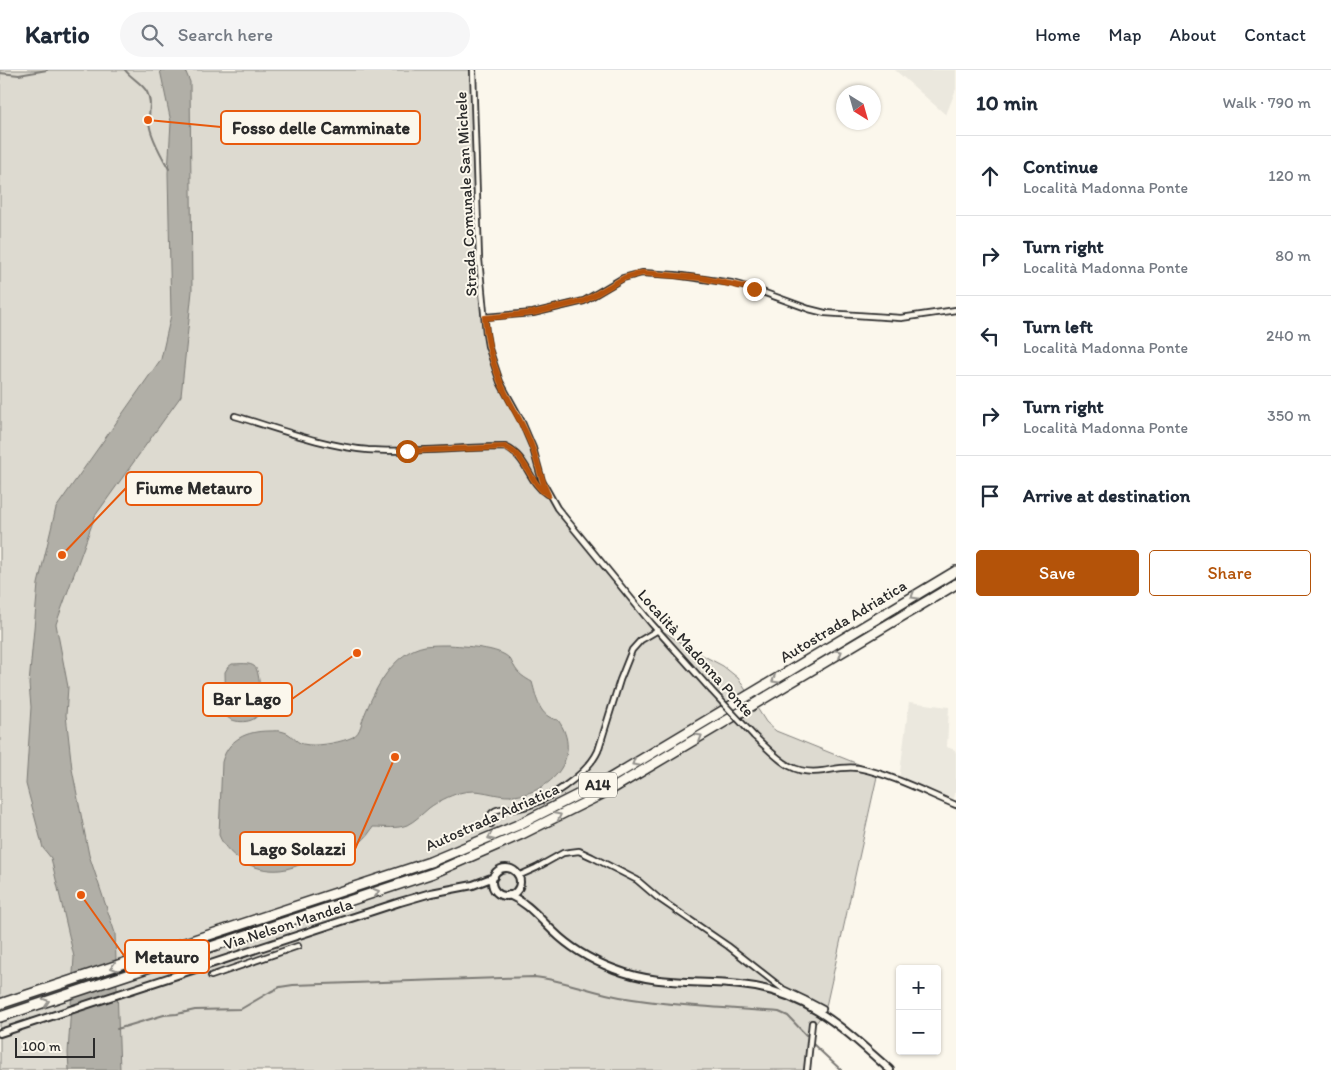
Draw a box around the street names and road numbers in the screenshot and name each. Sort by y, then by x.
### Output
street label: Strada Comunale San Michele [451,91,481,297]
street label: Autostrada Adriatica [776,576,910,666]
street label: Località Madonna Ponte [634,585,758,721]
road number: A14 [579,772,617,798]
street label: Autostrada Adriatica [422,779,562,855]
street label: Via Nelson Mandela [221,894,356,954]

